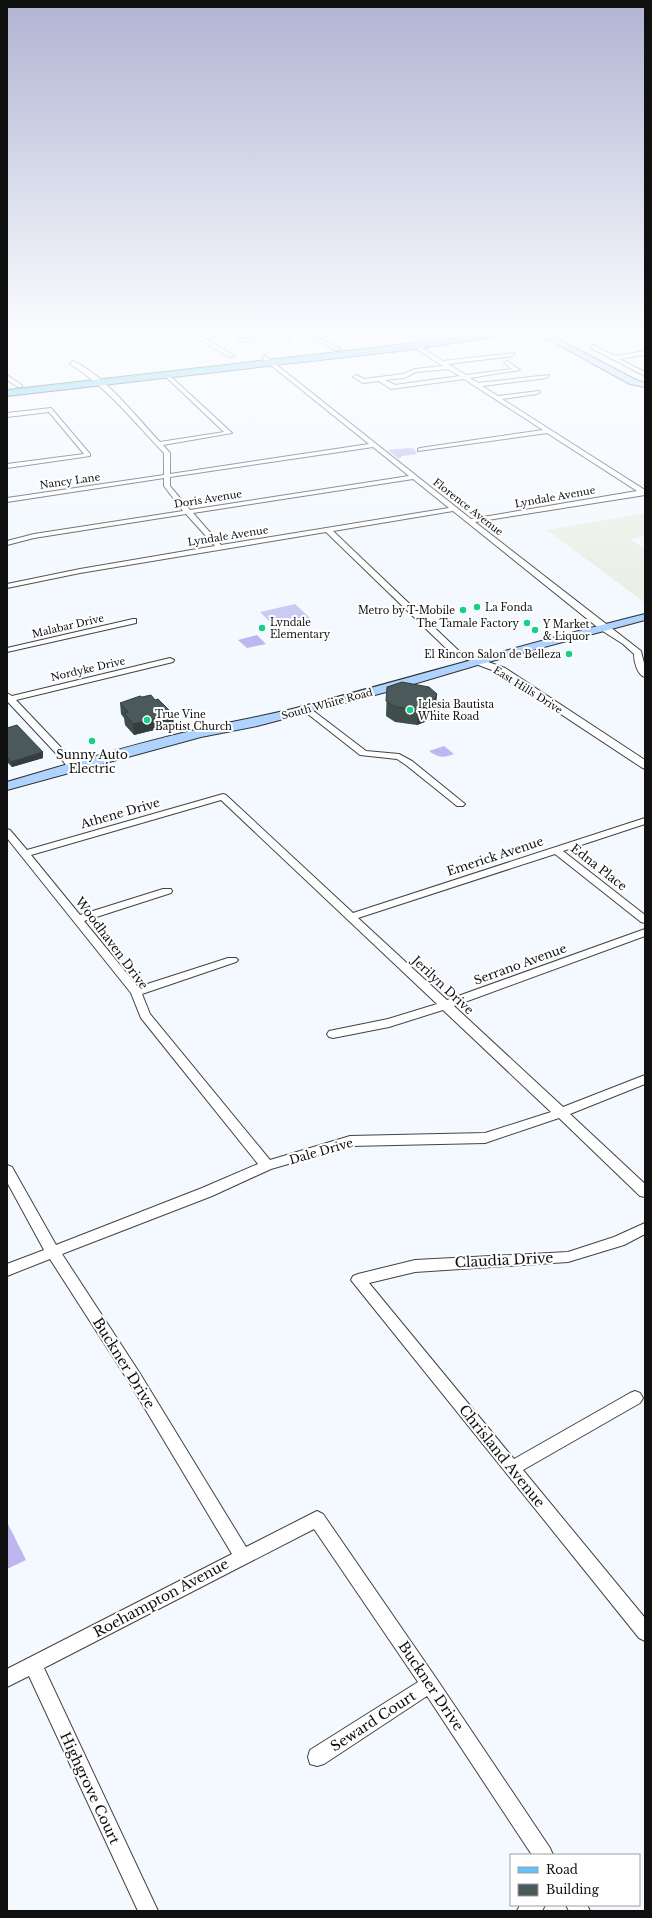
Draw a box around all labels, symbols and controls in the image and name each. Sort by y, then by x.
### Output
street label: Nancy Lane [39,470,101,492]
street label: Florence Avenue [430,476,506,539]
street label: Lyndale Avenue [514,483,597,510]
street label: Doris Avenue [173,487,243,511]
street label: Lyndale Avenue [187,523,270,549]
place label: La Fonda [485,601,533,614]
marker: La Fonda [472,602,482,612]
place label: Metro by T-Mobile [358,604,455,617]
marker: Metro by T-Mobile [458,605,468,615]
street label: Malabar Drive [31,611,105,641]
place label: Lyndale Elementary [270,616,331,641]
place label: The Tamale Factory [416,617,520,630]
marker: The Tamale Factory [522,618,532,628]
place label: Y Market & Liquor [542,618,590,643]
marker: Lyndale Elementary [257,623,267,633]
marker: Y Market & Liquor [530,625,540,635]
place label: El Rincon Salon de Belleza [424,648,561,661]
marker: El Rincon Salon de Belleza [564,649,574,659]
street label: Nordyke Drive [50,654,127,684]
street label: East Hills Drive [491,664,565,717]
street label: South White Road [280,685,374,722]
place label: Iglesia Bautista White Road [417,698,495,723]
marker: Iglesia Bautista White Road [405,705,415,715]
place label: True Vine Baptist Church [155,708,232,733]
marker: True Vine Baptist Church [142,715,152,725]
marker: Sunny Auto Electric [87,736,97,746]
place label: Sunny Auto Electric [56,747,128,776]
street label: Athene Drive [78,794,161,832]
street label: Emerick Avenue [445,833,545,879]
street label: Edna Place [568,840,630,894]
street label: Woodhaven Drive [72,893,152,992]
street label: Serrano Avenue [472,940,568,988]
street label: Jerilyn Drive [408,951,477,1017]
street label: Dale Drive [287,1135,355,1167]
street label: Claudia Drive [454,1248,554,1272]
street label: Buckner Drive [89,1314,159,1412]
street label: Chrisland Avenue [455,1401,549,1511]
street label: Roehampton Avenue [90,1555,232,1641]
street label: Buckner Drive [394,1638,468,1734]
street label: Seward Court [327,1686,420,1755]
street label: Highgrove Court [56,1729,124,1848]
legend [510,1854,640,1906]
text: Road [546,1862,578,1877]
text: Building [546,1882,600,1897]

